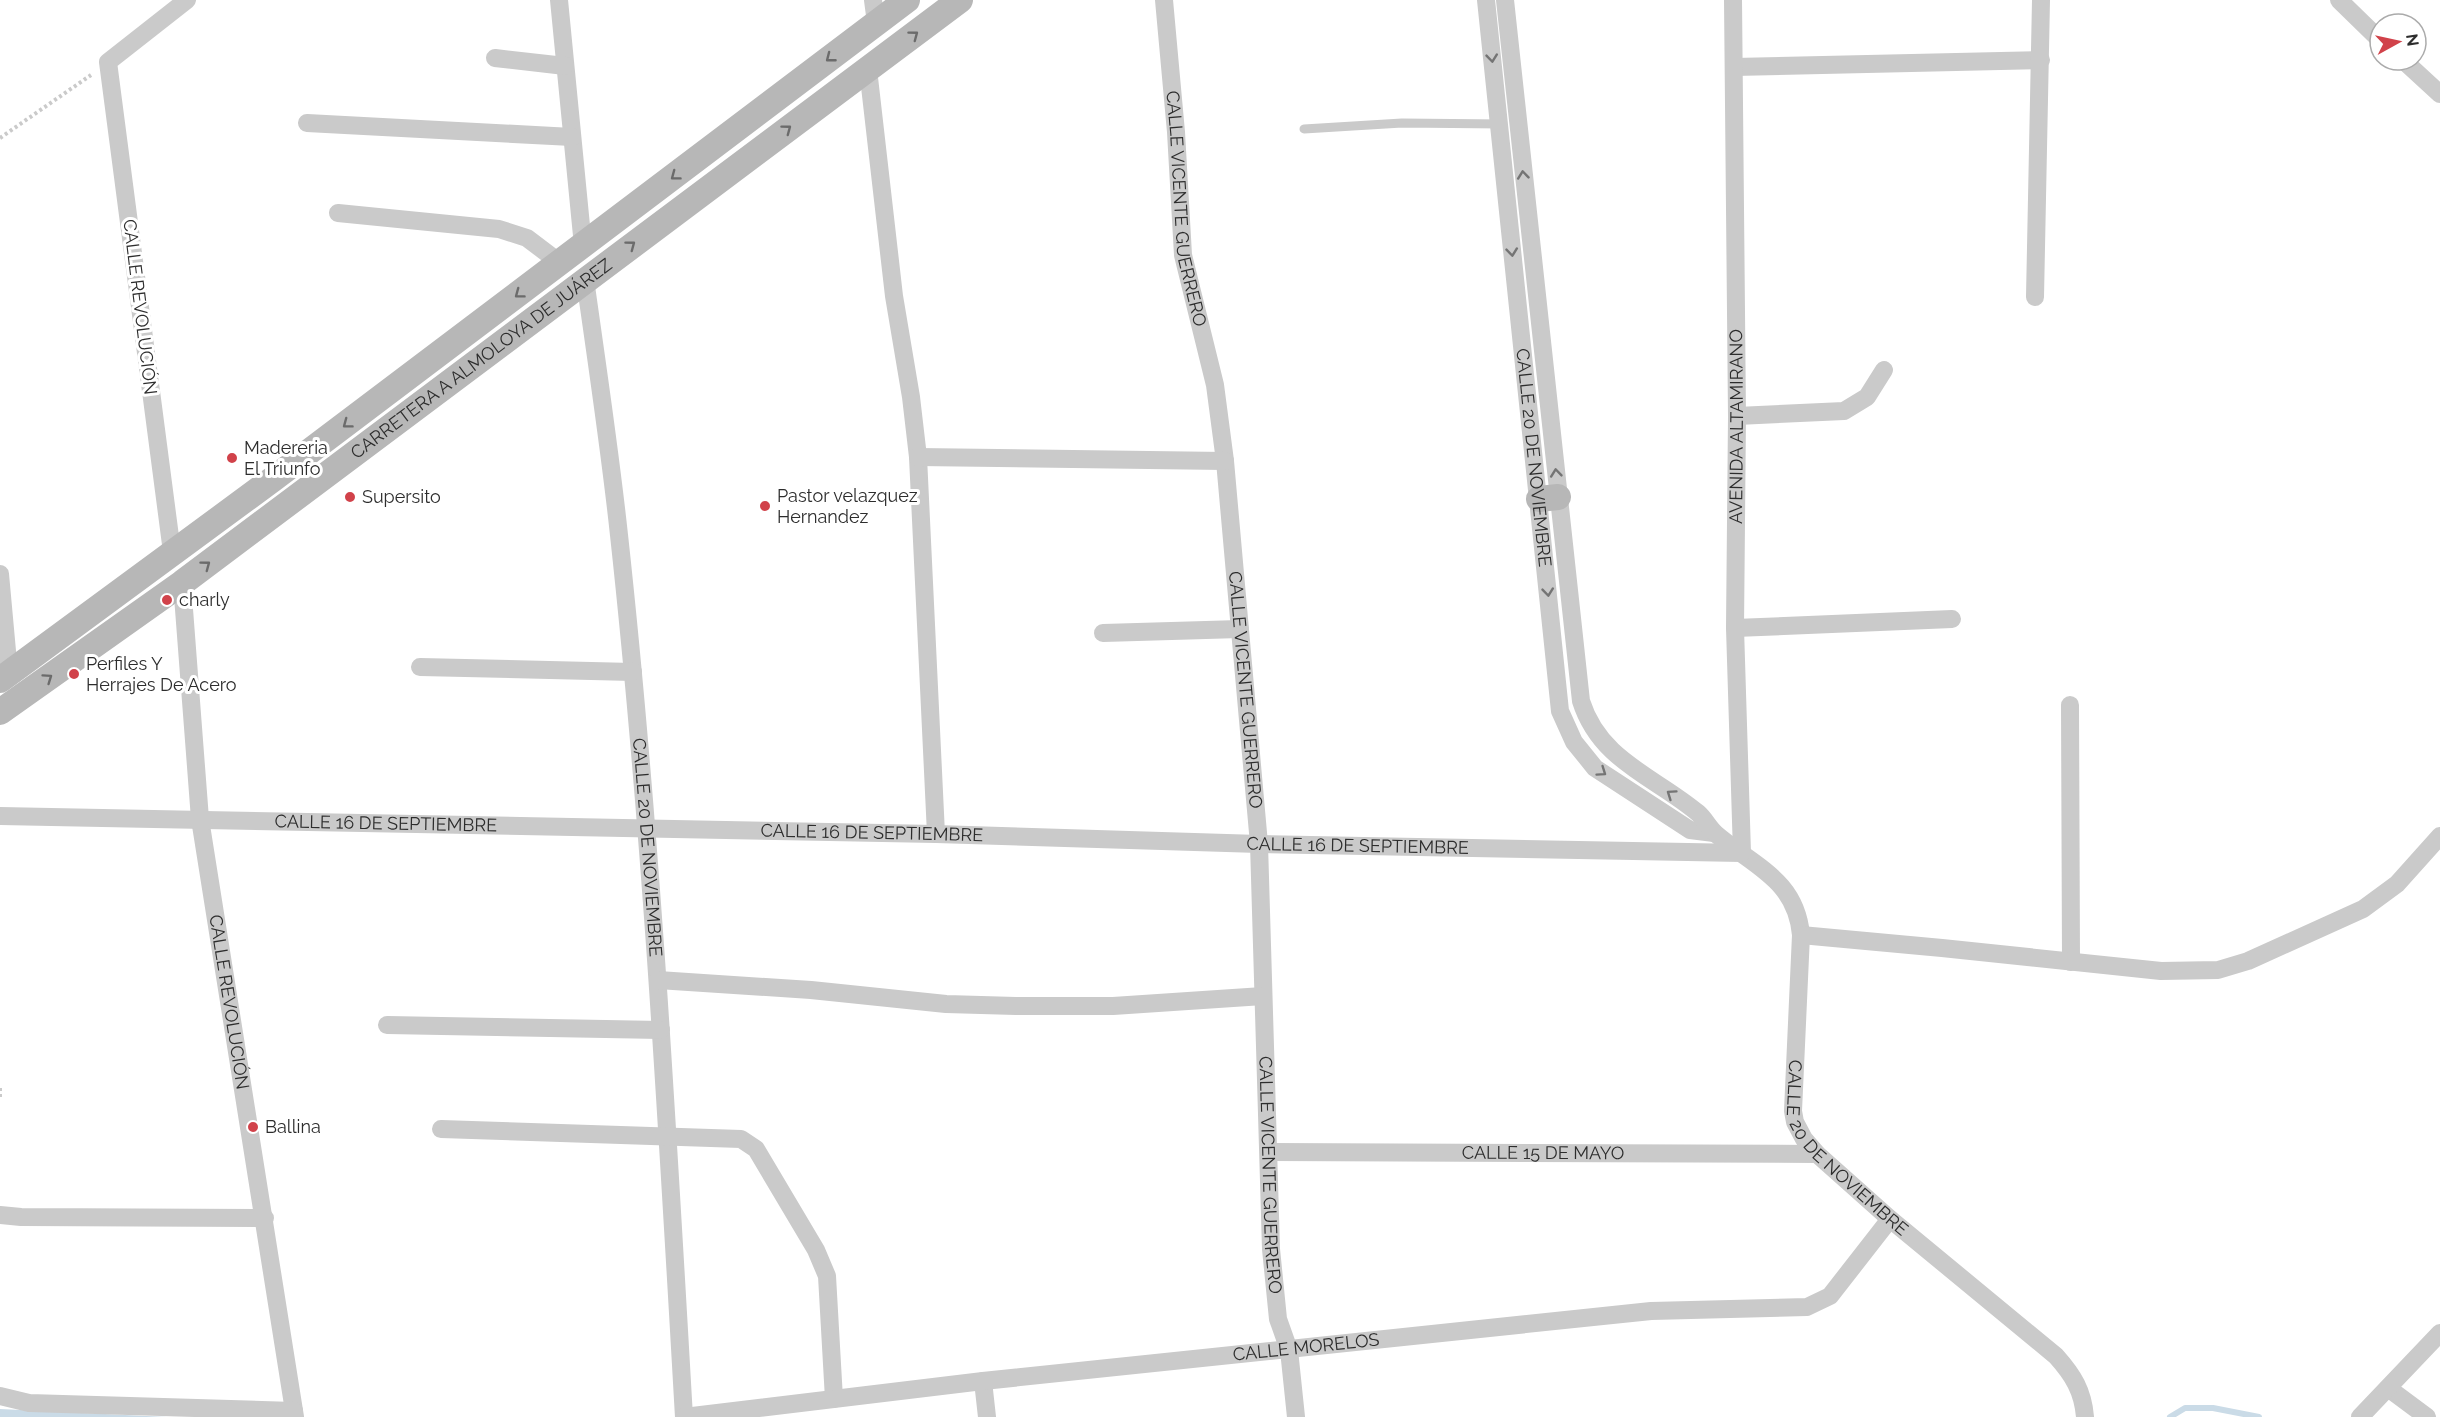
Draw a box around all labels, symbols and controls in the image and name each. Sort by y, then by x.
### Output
north arrow [2368,12,2428,72]
one-way arrow [907,31,918,42]
text: N [2402,33,2423,47]
one-way arrow [826,51,837,62]
one-way arrow [1485,54,1498,63]
street label: CALLE VICENTE GUERRERO [1162,90,1211,329]
one-way arrow [781,125,792,136]
one-way arrow [670,169,681,180]
one-way arrow [1517,170,1529,179]
street label: CALLE REVOLUCIÓN [119,218,163,396]
one-way arrow [624,242,635,253]
one-way arrow [1505,248,1518,257]
street label: CARRETERA A ALMOLOYA DE JUÁREZ [346,254,616,463]
one-way arrow [515,286,526,297]
street label: AVENIDA ALTAMIRANO [1725,329,1747,524]
street label: CALLE 20 DE NOVIEMBRE [1512,347,1556,568]
one-way arrow [343,417,354,428]
place label: Madereria El Triunfo [244,437,328,479]
marker: Madereria El Triunfo [225,451,239,465]
one-way arrow [1550,468,1563,477]
place label: Pastor velazquez Hernandez [777,485,918,527]
place label: Supersito [362,486,441,507]
marker: Supersito [343,490,357,504]
marker: Pastor velazquez Hernandez [758,499,772,513]
one-way arrow [200,561,211,572]
street label: CALLE VICENTE GUERRERO [1225,570,1267,809]
one-way arrow [1541,588,1554,597]
place label: charly [179,589,230,610]
marker: charly [160,593,174,607]
place label: Perfiles Y Herrajes De Acero [86,653,237,695]
marker: Perfiles Y Herrajes De Acero [67,667,81,681]
one-way arrow [41,674,52,685]
street label: CALLE 20 DE NOVIEMBRE [629,737,667,958]
one-way arrow [1595,765,1606,776]
one-way arrow [1667,790,1678,801]
street label: CALLE 16 DE SEPTIEMBRE [274,810,497,836]
street label: CALLE 16 DE SEPTIEMBRE [760,820,983,845]
street label: CALLE 16 DE SEPTIEMBRE [1246,833,1469,858]
street label: CALLE REVOLUCIÓN [205,913,254,1091]
street label: CALLE VICENTE GUERRERO [1255,1056,1286,1295]
street label: CALLE 20 DE NOVIEMBRE [1783,1059,1913,1240]
place label: Ballina [265,1116,321,1137]
marker: Ballina [246,1120,260,1134]
street label: CALLE 15 DE MAYO [1462,1142,1624,1163]
street label: CALLE MORELOS [1232,1329,1380,1365]

